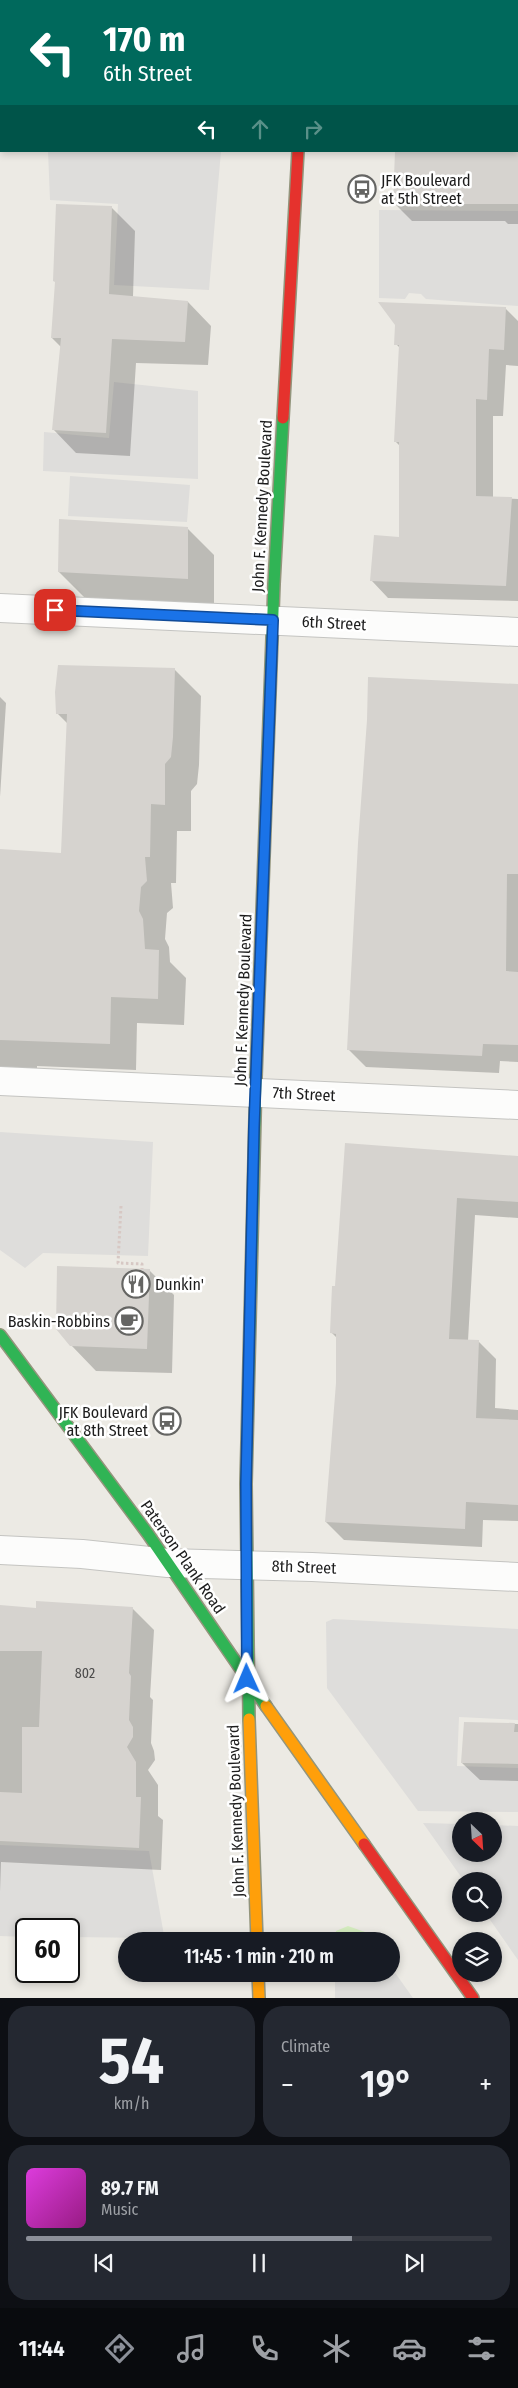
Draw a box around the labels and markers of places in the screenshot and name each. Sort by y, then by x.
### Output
place label: JFK Boulevard at 5th Street [381,171,471,208]
bus stop icon: JFK Boulevard at 5th Street [347,174,377,204]
pin [34,589,76,631]
restaurant icon: Dunkin' [121,1269,151,1299]
place label: Dunkin' [155,1275,204,1294]
cafe icon: Baskin-Robbins [114,1306,144,1336]
place label: Baskin-Robbins [8,1312,110,1331]
place label: JFK Boulevard at 8th Street [58,1403,149,1440]
bus stop icon: JFK Boulevard at 8th Street [152,1406,182,1436]

